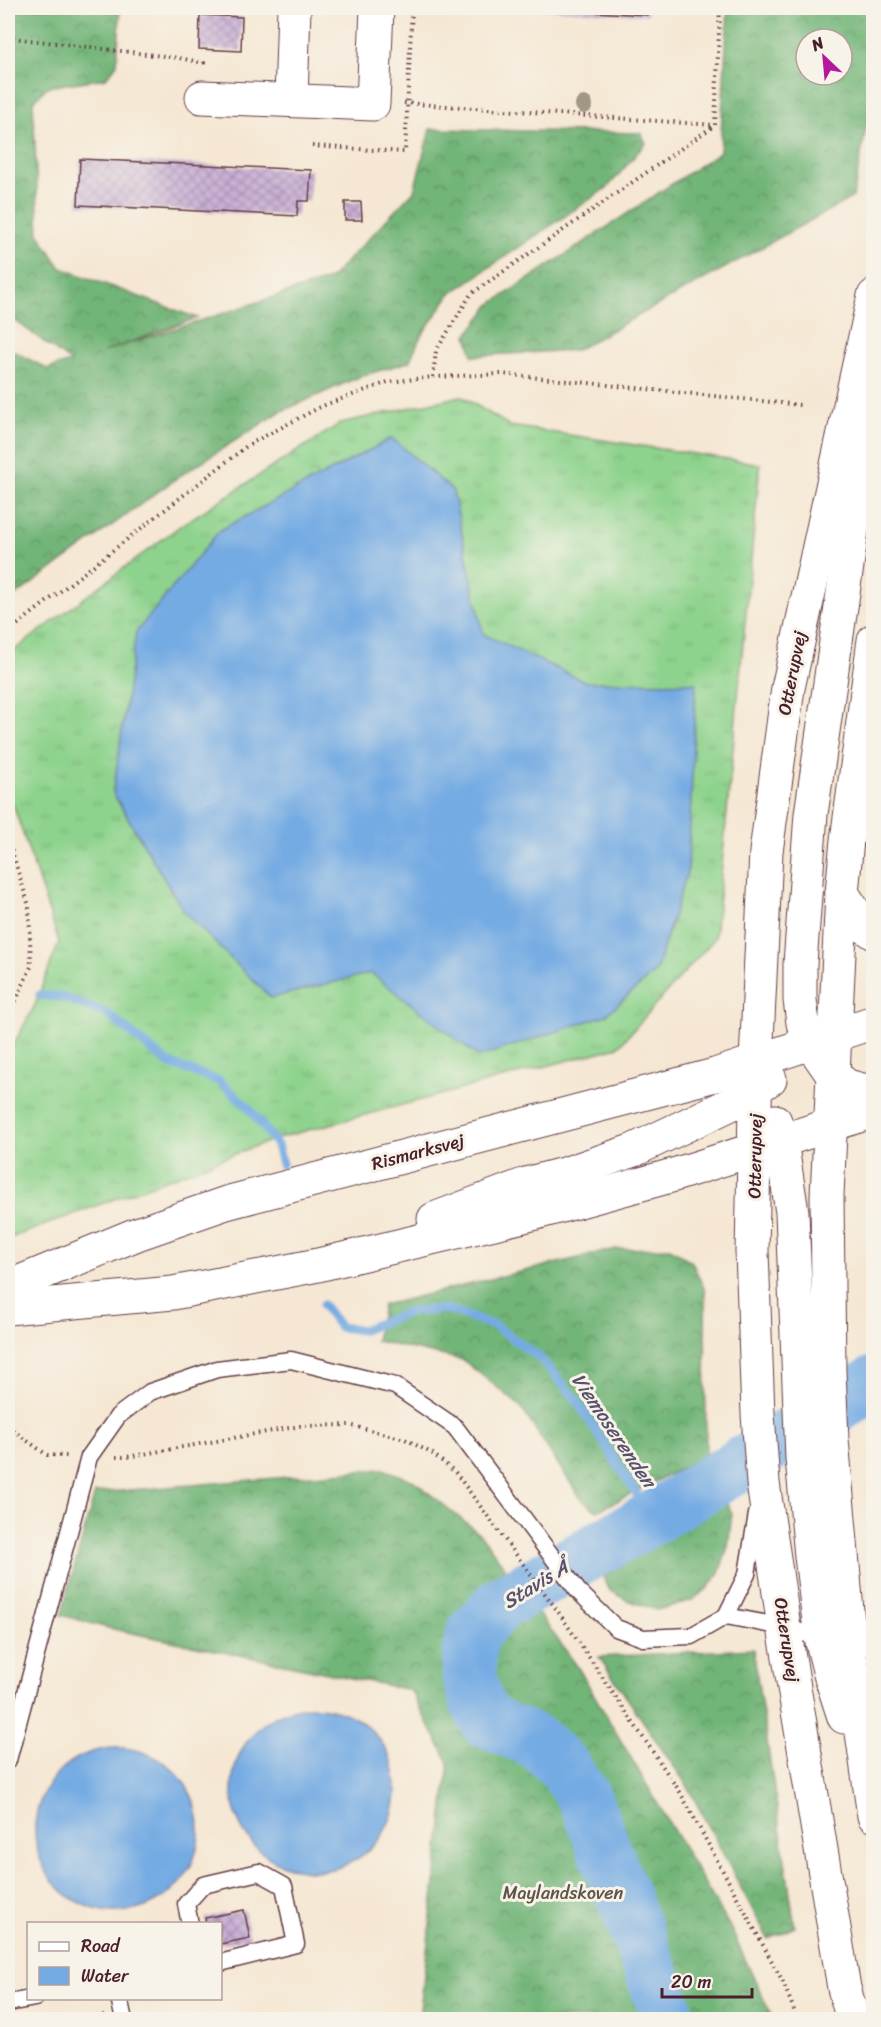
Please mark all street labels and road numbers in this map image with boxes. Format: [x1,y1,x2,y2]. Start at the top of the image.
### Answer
street label: Otterupvej [768,628,816,718]
street label: Otterupvej [738,1113,772,1199]
street label: Rismarksvej [368,1124,468,1180]
street label: Otterupvej [765,1595,809,1685]

